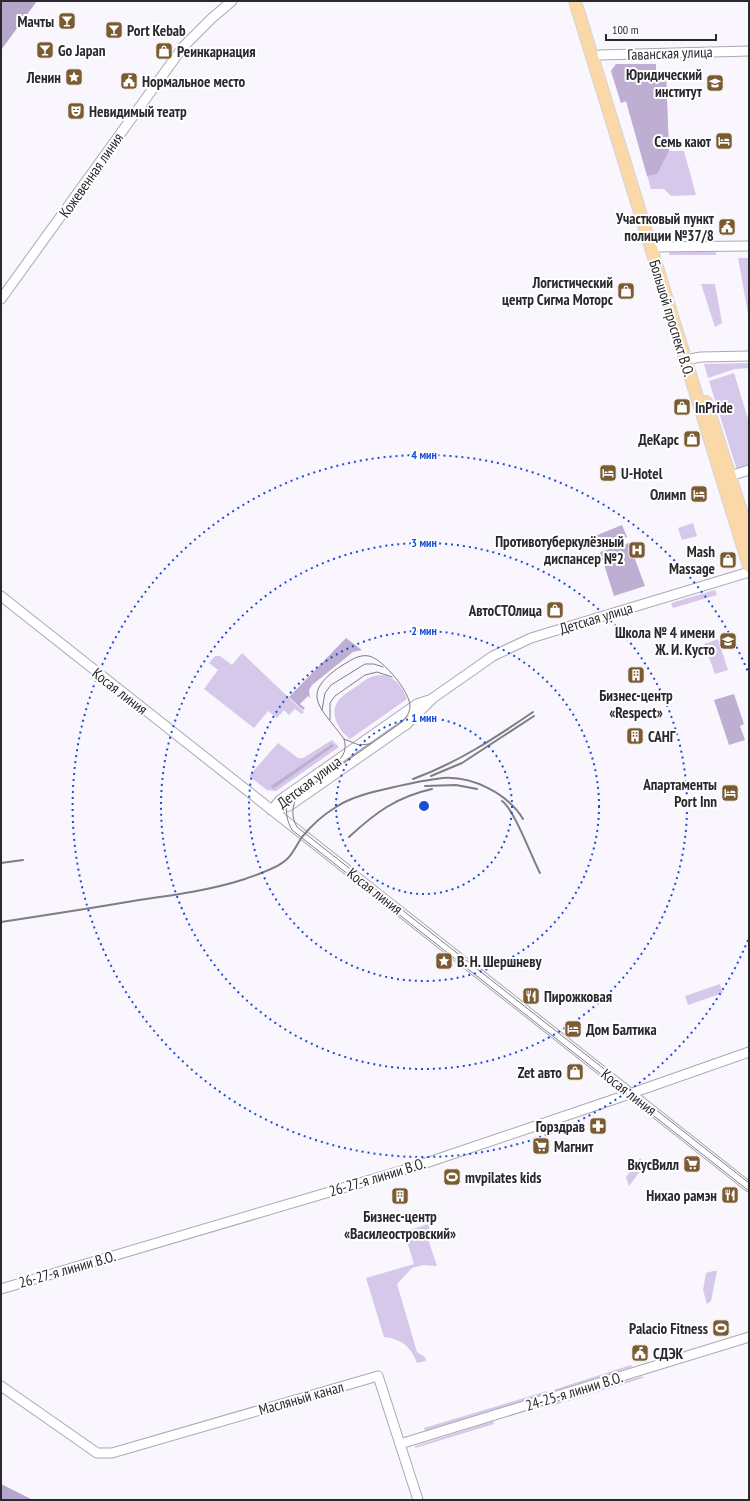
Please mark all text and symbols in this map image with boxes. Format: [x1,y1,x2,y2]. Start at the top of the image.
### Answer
bar icon: Мачты [57,11,77,31]
place label: Мачты [18,12,54,31]
scale bar [606,16,716,42]
bar icon: Port Kebab [104,20,124,40]
place label: Port Kebab [127,21,186,40]
text: 100 m [612,22,639,37]
bar icon: Go Japan [35,40,55,60]
place label: Go Japan [58,41,106,60]
shop icon: Реинкарнация [154,41,174,61]
place label: Реинкарнация [177,42,255,61]
street label: Гаванская улица [627,42,713,64]
place label: Юридический институт [626,65,703,101]
place icon: Ленин [64,67,84,87]
place label: Ленин [26,68,61,87]
public building icon: Нормальное место [119,71,139,91]
place label: Нормальное место [142,72,245,91]
school or university icon: Юридический институт [705,73,725,93]
theatre icon: Невидимый театр [66,101,86,121]
place label: Невидимый театр [89,102,187,121]
street label: Кожевенная линия [55,129,127,221]
hotel icon: Семь кают [714,131,734,151]
place label: Семь кают [654,132,712,151]
place label: Участковый пункт полиции №37/8 [615,209,715,245]
public building icon: Участковый пункт полиции №37/8 [717,217,737,237]
street label: Большой проспект В.О. [645,257,699,379]
place label: Логистический центр Сигма Моторс [502,273,614,309]
shop icon: Логистический центр Сигма Моторс [616,281,636,301]
shop icon: InPride [672,397,692,417]
place label: InPride [695,398,733,417]
shop icon: ДеКарс [682,429,702,449]
place label: ДеКарс [638,430,680,449]
text: 4 мин [411,447,437,462]
hotel icon: U-Hotel [598,463,618,483]
place label: U-Hotel [621,464,663,483]
hotel icon: Олимп [689,484,709,504]
place label: Олимп [650,485,686,504]
place label: Противотуберкулёзный диспансер №2 [495,532,624,568]
text: 3 мин [411,535,437,550]
hospital icon: Противотуберкулёзный диспансер №2 [627,540,647,560]
place label: Mash Massage [669,542,715,578]
shop icon: Mash Massage [718,550,738,570]
street label: Детская улица [557,598,635,638]
shop icon: АвтоСТОлица [545,600,565,620]
place label: АвтоСТОлица [468,601,542,620]
text: 2 мин [411,623,437,638]
place label: Школа № 4 имени Ж. И. Кусто [615,623,715,659]
school or university icon: Школа № 4 имени Ж. И. Кусто [718,631,738,651]
street label: Косая линия [89,663,152,719]
building icon: Бизнес-центр «Respect» [626,665,646,685]
place label: Бизнес-центр «Respect» [599,686,673,722]
text: 1 мин [411,710,437,725]
building icon: САНГ [625,726,645,746]
place label: САНГ [648,727,676,746]
street label: Детская улица [273,752,345,812]
place label: Апартаменты Port Inn [642,775,717,811]
hotel icon: Апартаменты Port Inn [720,783,740,803]
centre of rings [417,799,431,813]
street label: Косая линия [344,863,407,919]
place icon: В. Н. Шершневу [434,951,454,971]
place label: В. Н. Шершневу [457,952,542,971]
restaurant icon: Пирожковая [521,986,541,1006]
place label: Пирожковая [544,987,612,1006]
hotel icon: Дом Балтика [563,1019,583,1039]
place label: Дом Балтика [586,1020,657,1039]
shop icon: Zet авто [565,1062,585,1082]
place label: Zet авто [518,1063,562,1082]
street label: Косая линия [598,1064,661,1120]
pharmacy icon: Горздрав [588,1116,608,1136]
place label: Горздрав [536,1117,585,1136]
supermarket icon: Магнит [531,1136,551,1156]
place label: Магнит [554,1137,594,1156]
street label: 26-27-я линии В.О. [327,1153,428,1201]
supermarket icon: ВкусВилл [682,1154,702,1174]
place label: ВкусВилл [627,1155,679,1174]
sports icon: mvpilates kids [442,1167,462,1187]
place label: mvpilates kids [465,1168,541,1187]
restaurant icon: Нихао рамэн [720,1185,740,1205]
building icon: Бизнес-центр «Василеостровский» [390,1186,410,1206]
place label: Нихао рамэн [646,1186,717,1205]
place label: Бизнес-центр «Василеостровский» [344,1207,456,1243]
street label: 26-27-я линии В.О. [16,1246,118,1292]
sports icon: Palacio Fitness [711,1318,731,1338]
place label: Palacio Fitness [629,1319,708,1338]
public building icon: СДЭК [630,1343,650,1363]
place label: СДЭК [653,1344,684,1363]
street label: 24-25-я линии В.О. [523,1367,625,1415]
street label: Масляный канал [256,1377,346,1419]

